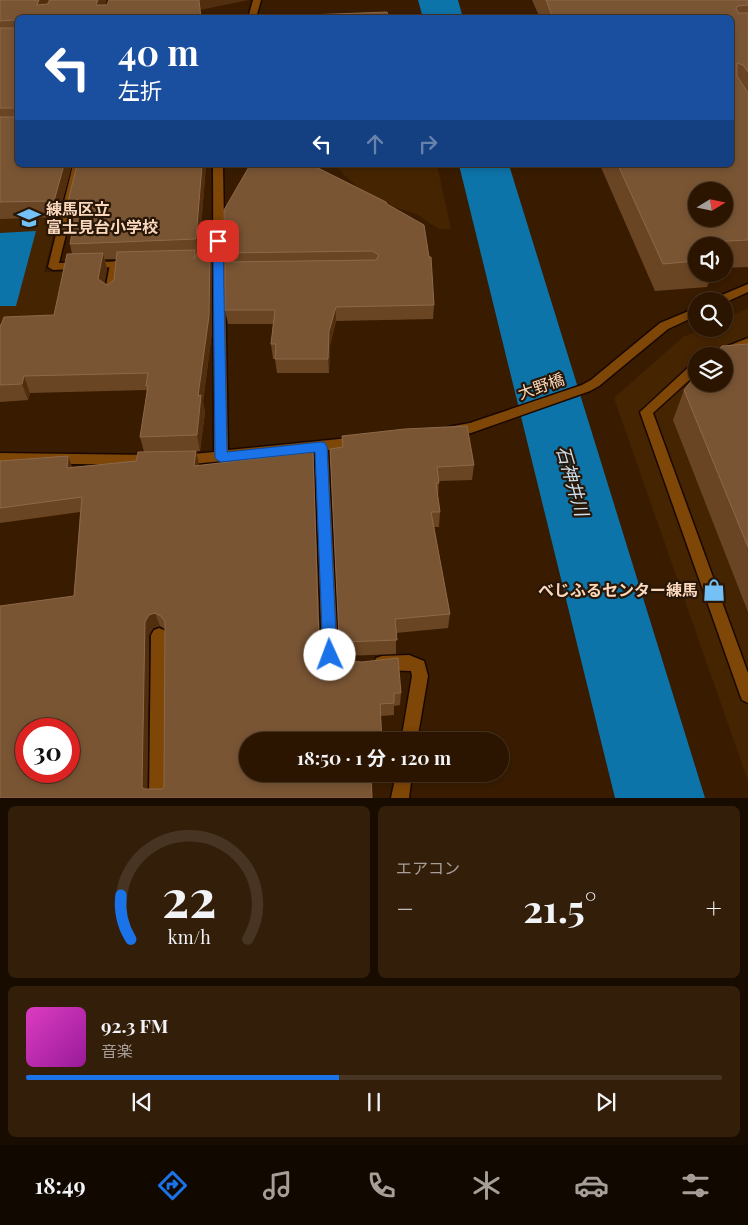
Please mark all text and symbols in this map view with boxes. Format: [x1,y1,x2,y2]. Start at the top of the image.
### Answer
text: 40 m [118,28,199,75]
icon: left [35,35,100,100]
text: 左折 [118,75,162,105]
icon: left [308,130,336,158]
icon: ahead [361,130,389,158]
icon: right [414,130,442,158]
north arrow [688,182,732,228]
map controls [688,182,733,392]
place label: 練馬区立 富士見台小学校 [46,198,158,237]
school or university icon: 練馬区立 富士見台小学校 [16,205,42,231]
pin [197,220,239,262]
icon: arrive [204,227,232,255]
button: sound [688,237,733,282]
button: search [688,292,733,337]
button: layers [688,347,733,392]
street label: 大野橋 [515,368,567,403]
water label: 石神井川 [552,443,595,521]
shop icon: べじふるセンター練馬 [701,577,727,603]
place label: べじふるセンター練馬 [538,579,698,600]
position arrow [303,628,355,680]
speed limit sign: 30 [15,718,80,783]
text: 18:50 · 1 分 · 120 m [297,744,451,770]
text: エアコン [396,857,460,878]
text: 22 [162,862,216,931]
text: 21.5° [523,882,596,933]
text: − [396,889,414,926]
text: + [706,889,722,926]
text: km/h [168,925,211,948]
text: 92.3 FM [101,1012,168,1038]
text: 音楽 [101,1040,133,1061]
icon: previous [128,1088,156,1116]
icon: pause [360,1088,388,1116]
icon: next [592,1088,620,1116]
icon: directions [155,1168,190,1203]
icon: music [260,1168,295,1203]
icon: phone [364,1168,399,1203]
icon: climate [469,1168,504,1203]
icon: car [574,1168,609,1203]
icon: filters [678,1168,713,1203]
text: 18:49 [35,1170,86,1200]

